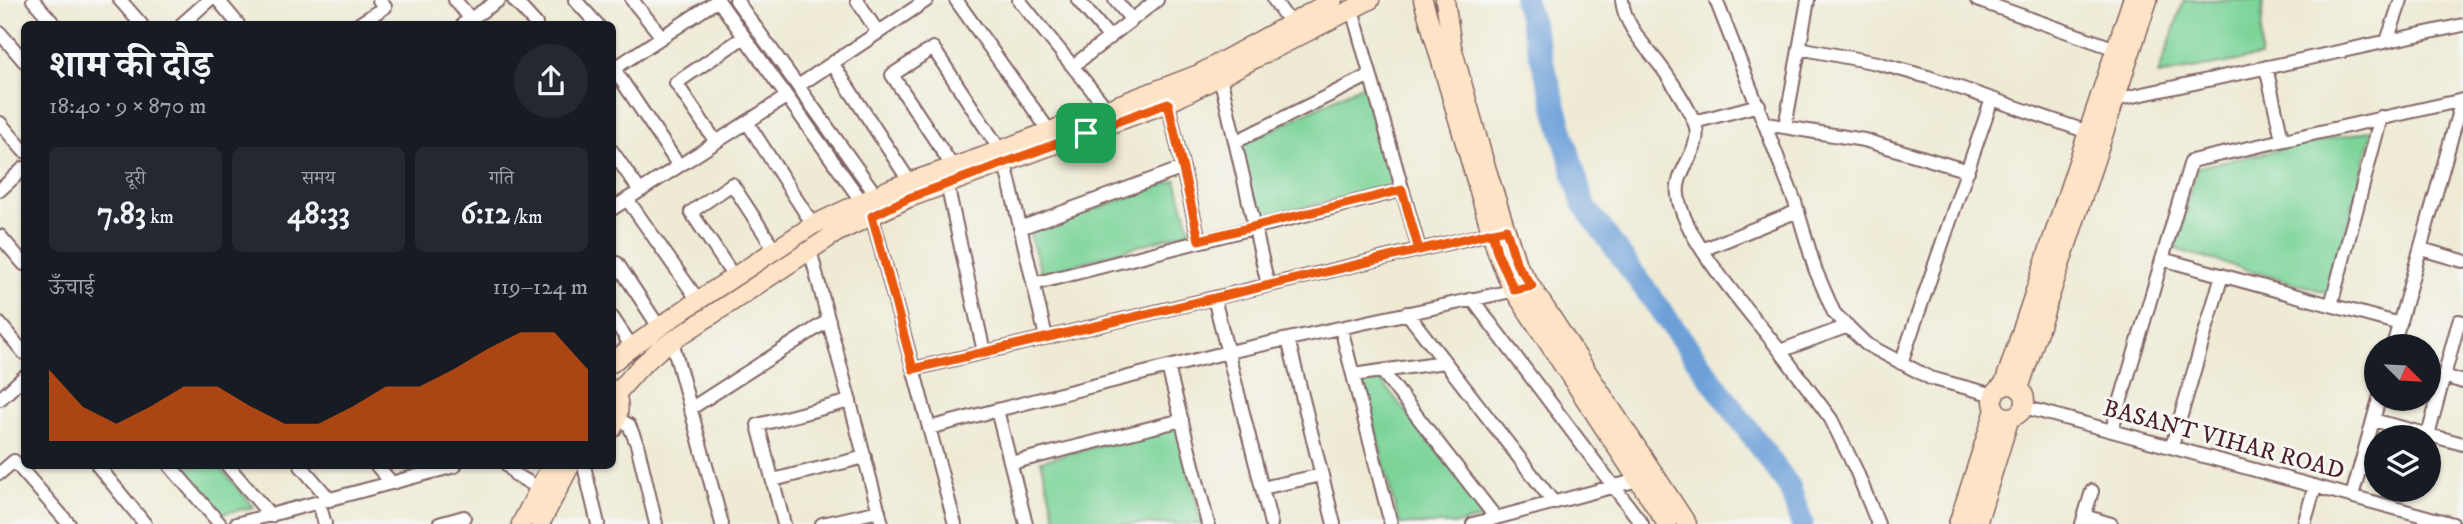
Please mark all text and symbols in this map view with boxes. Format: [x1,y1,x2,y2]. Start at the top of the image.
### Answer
text: शाम की दौड़ [49,42,212,90]
button: share [514,44,588,118]
text: 18:40 · 9 × 870 m [49,92,206,121]
pin [1056,103,1116,163]
icon: arrive [1067,114,1105,152]
text: दूरी [125,167,146,190]
text: समय [302,167,335,190]
text: गति [489,167,514,190]
text: 7.83 [97,196,146,233]
text: 48:33 [287,196,350,233]
text: 6:12 [460,196,510,233]
text: km [146,206,174,229]
text: /km [510,206,543,229]
text: ऊँचाई [49,273,94,302]
text: 119–124 m [492,273,588,302]
north arrow [2364,334,2441,411]
map controls [2364,334,2441,502]
street label: BASANT VIHAR ROAD [2100,393,2348,487]
button: layers [2364,425,2441,502]

